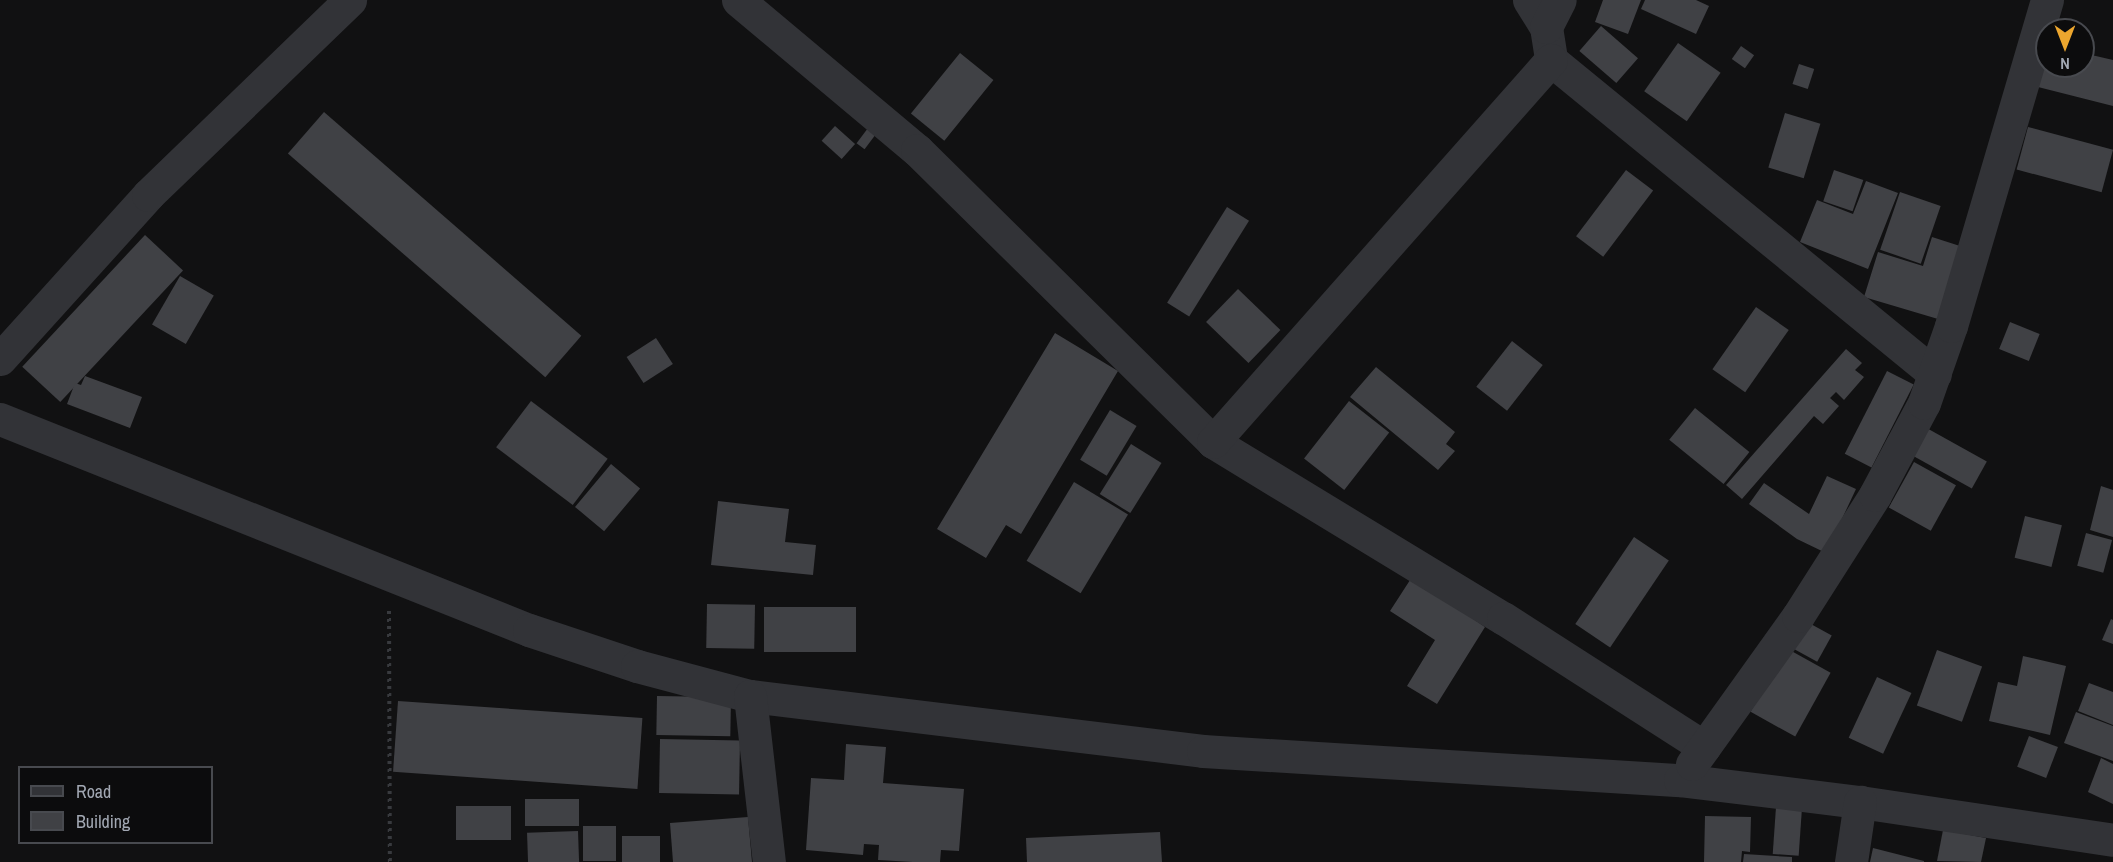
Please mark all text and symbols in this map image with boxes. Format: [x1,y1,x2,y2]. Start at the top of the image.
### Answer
north arrow [2035,18,2095,78]
text: N [2060,53,2070,75]
legend [18,766,213,844]
text: Road [76,779,111,804]
text: Building [76,809,130,834]

